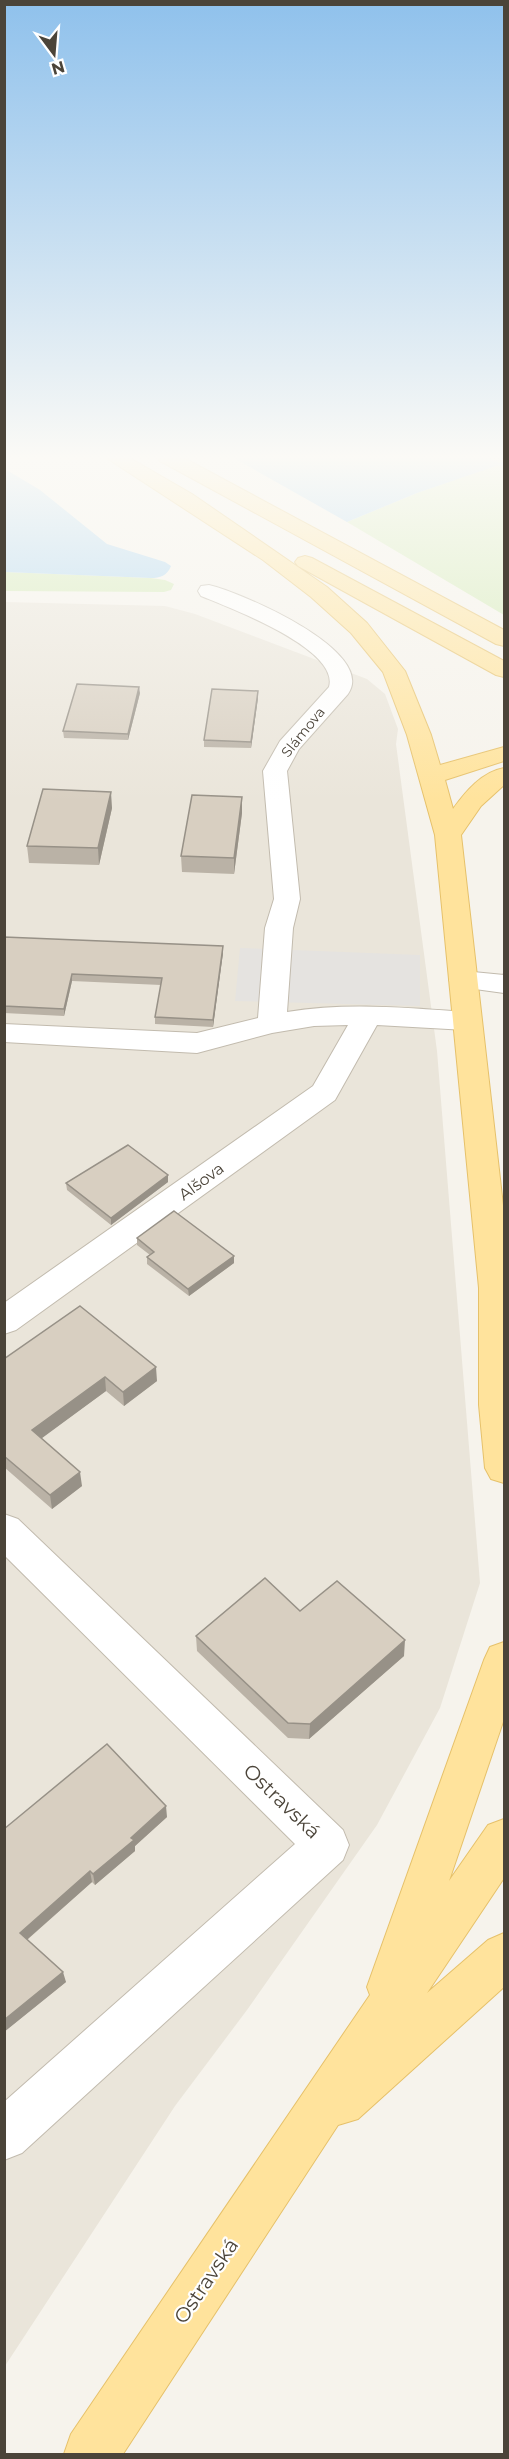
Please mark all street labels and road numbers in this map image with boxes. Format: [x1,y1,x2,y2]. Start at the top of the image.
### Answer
street label: Slámova [277,703,329,761]
street label: Alšova [175,1159,228,1204]
street label: Ostravská [239,1758,325,1844]
street label: Ostravská [169,2234,243,2328]

